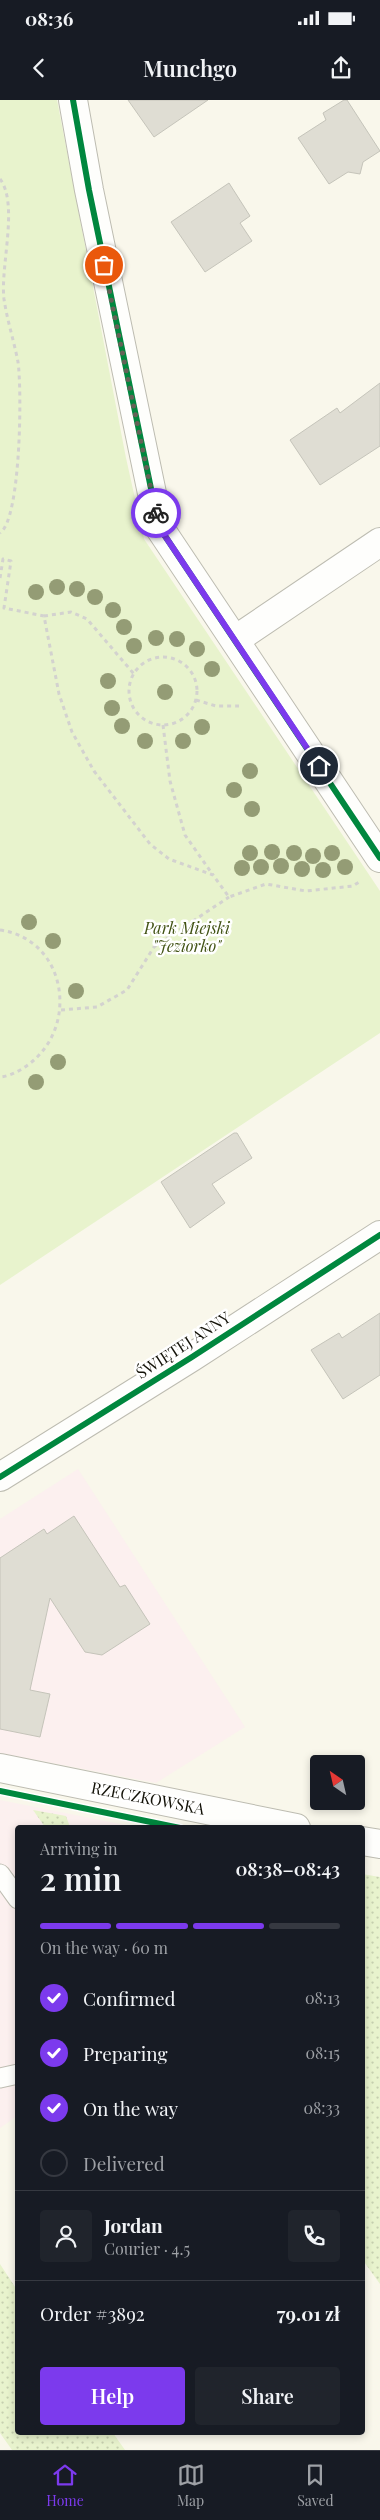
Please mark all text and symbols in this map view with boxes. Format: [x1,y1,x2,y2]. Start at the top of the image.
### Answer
text: 08:36 [25,5,73,31]
text: Munchgo [143,53,237,83]
icon: back [25,54,53,82]
icon: share [327,54,355,82]
pin [83,244,125,286]
icon: bag [90,251,118,279]
courier [131,488,181,538]
icon: bike [142,499,170,527]
pin [298,745,340,787]
icon: home [305,752,333,780]
park label: Park Miejski "Jeziorko" [143,917,231,956]
street label: ŚWIĘTEJ ANNY [132,1306,234,1383]
north arrow [310,1755,365,1810]
map controls [310,1755,365,1810]
street label: RZECZKOWSKA [90,1776,208,1819]
text: Arriving in [40,1838,118,1859]
text: 08:38–08:43 [235,1855,340,1881]
text: 2 min [40,1856,122,1899]
text: On the way · 60 m [40,1937,168,1958]
icon: check [40,1984,68,2012]
text: Confirmed [83,1985,176,2011]
text: 08:13 [305,1987,340,2008]
icon: check [40,2039,68,2067]
text: Preparing [83,2040,168,2066]
text: 08:15 [305,2042,340,2063]
icon: check [40,2094,68,2122]
text: On the way [83,2095,178,2121]
text: 08:33 [303,2097,340,2118]
text: Delivered [83,2150,165,2176]
button: person [40,2210,92,2262]
button: phone [288,2210,340,2262]
text: Jordan [104,2212,163,2238]
text: Courier · 4.5 [104,2238,190,2259]
text: Order #3892 [40,2300,145,2326]
text: 79.01 zł [277,2300,340,2326]
button: Help [40,2367,185,2425]
button: Share [195,2367,340,2425]
tab: Home [46,2461,84,2510]
tab: Map [177,2461,205,2510]
tab: Saved [297,2461,334,2510]

